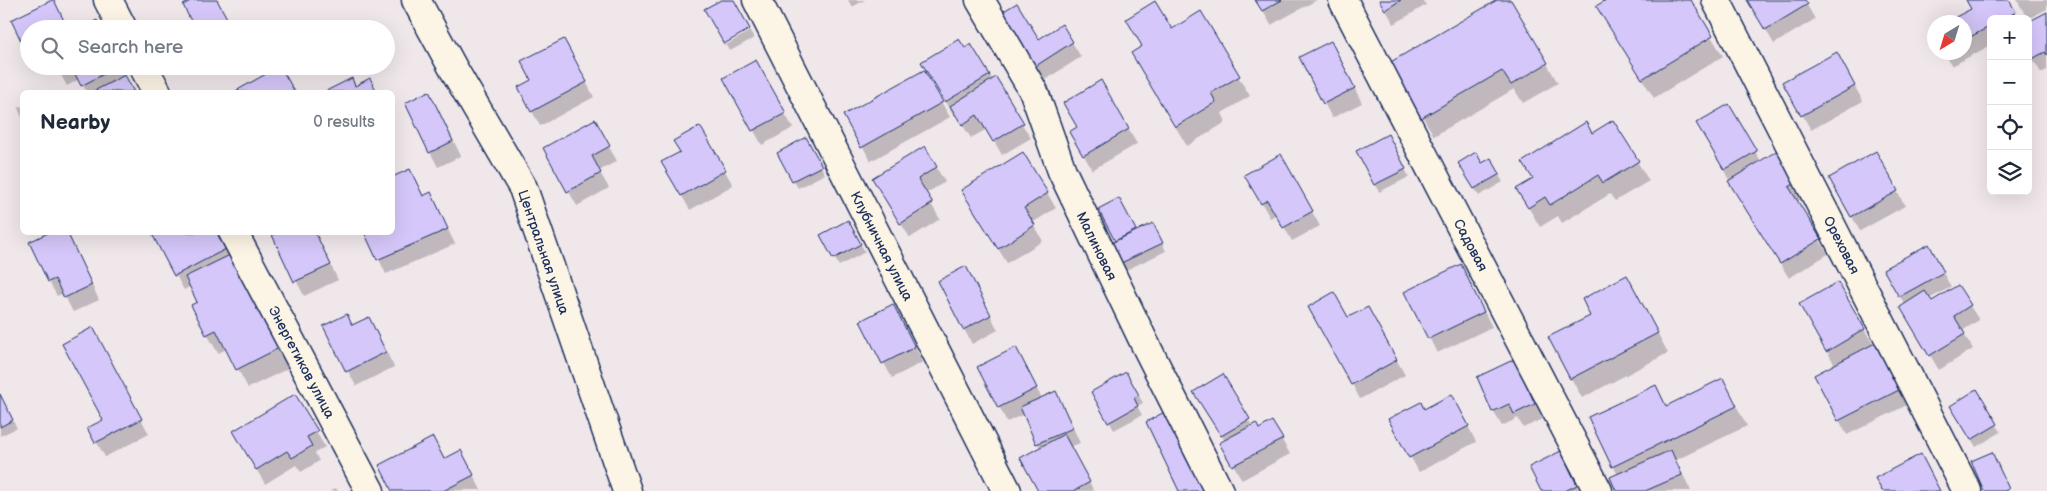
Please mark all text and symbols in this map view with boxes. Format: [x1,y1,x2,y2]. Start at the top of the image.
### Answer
north arrow [1927,15,1972,60]
map controls [1987,15,2032,195]
button: + [1987,15,2032,60]
search box [20,20,395,75]
icon: search [38,34,66,62]
text: Search here [78,36,183,59]
button: − [1987,60,2032,105]
button: locate [1987,105,2032,150]
text: Nearby [40,110,110,135]
text: 0 results [313,113,375,132]
button: layers [1987,150,2032,195]
street label: Центральная улица [514,188,573,317]
street label: Клубничная улица [847,189,917,304]
street label: Малиновая [1073,209,1121,284]
street label: Ореховая [1820,213,1863,277]
street label: Садовая [1450,216,1492,275]
street label: Энергетиков улица [265,303,339,422]

